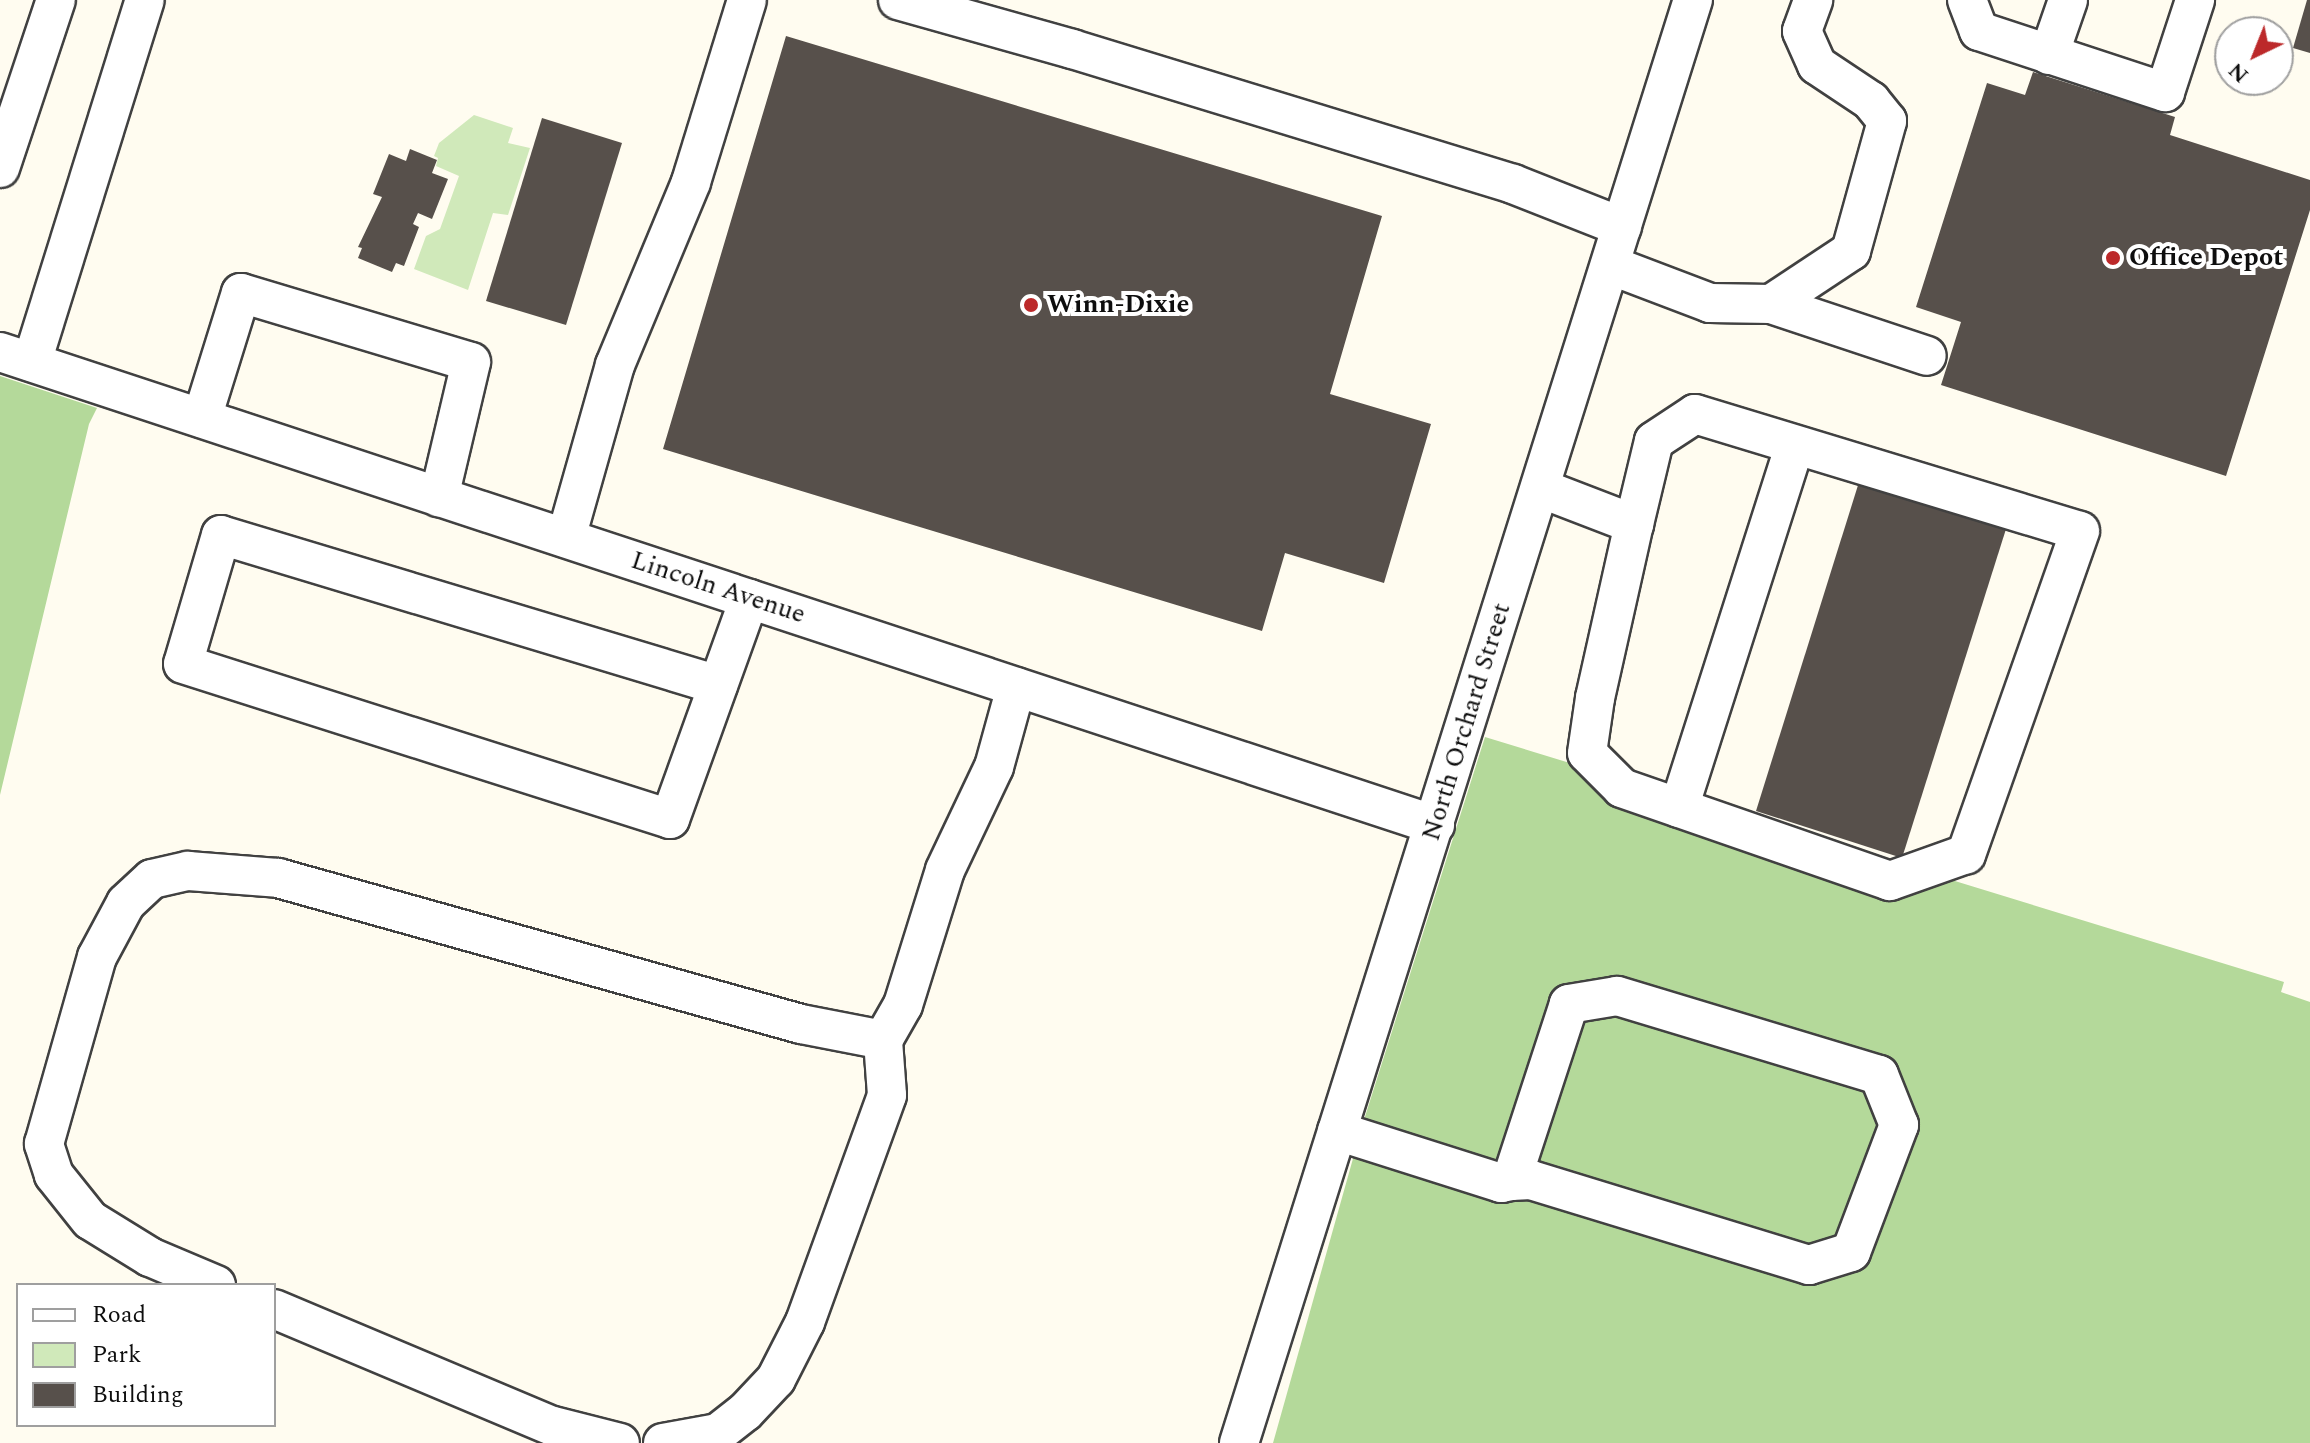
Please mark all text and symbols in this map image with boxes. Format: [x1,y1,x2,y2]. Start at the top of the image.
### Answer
north arrow [2214,16,2294,96]
text: N [2221,54,2256,91]
place label: Office Depot [2129,242,2283,274]
marker: Office Depot [2104,249,2122,267]
place label: Winn-Dixie [1047,289,1189,321]
marker: Winn-Dixie [1022,296,1040,314]
street label: Lincoln Avenue [627,545,809,631]
street label: North Orchard Street [1416,599,1518,845]
legend [16,1283,276,1427]
text: Road [92,1297,146,1333]
text: Park [92,1337,142,1373]
text: Building [92,1377,184,1413]

